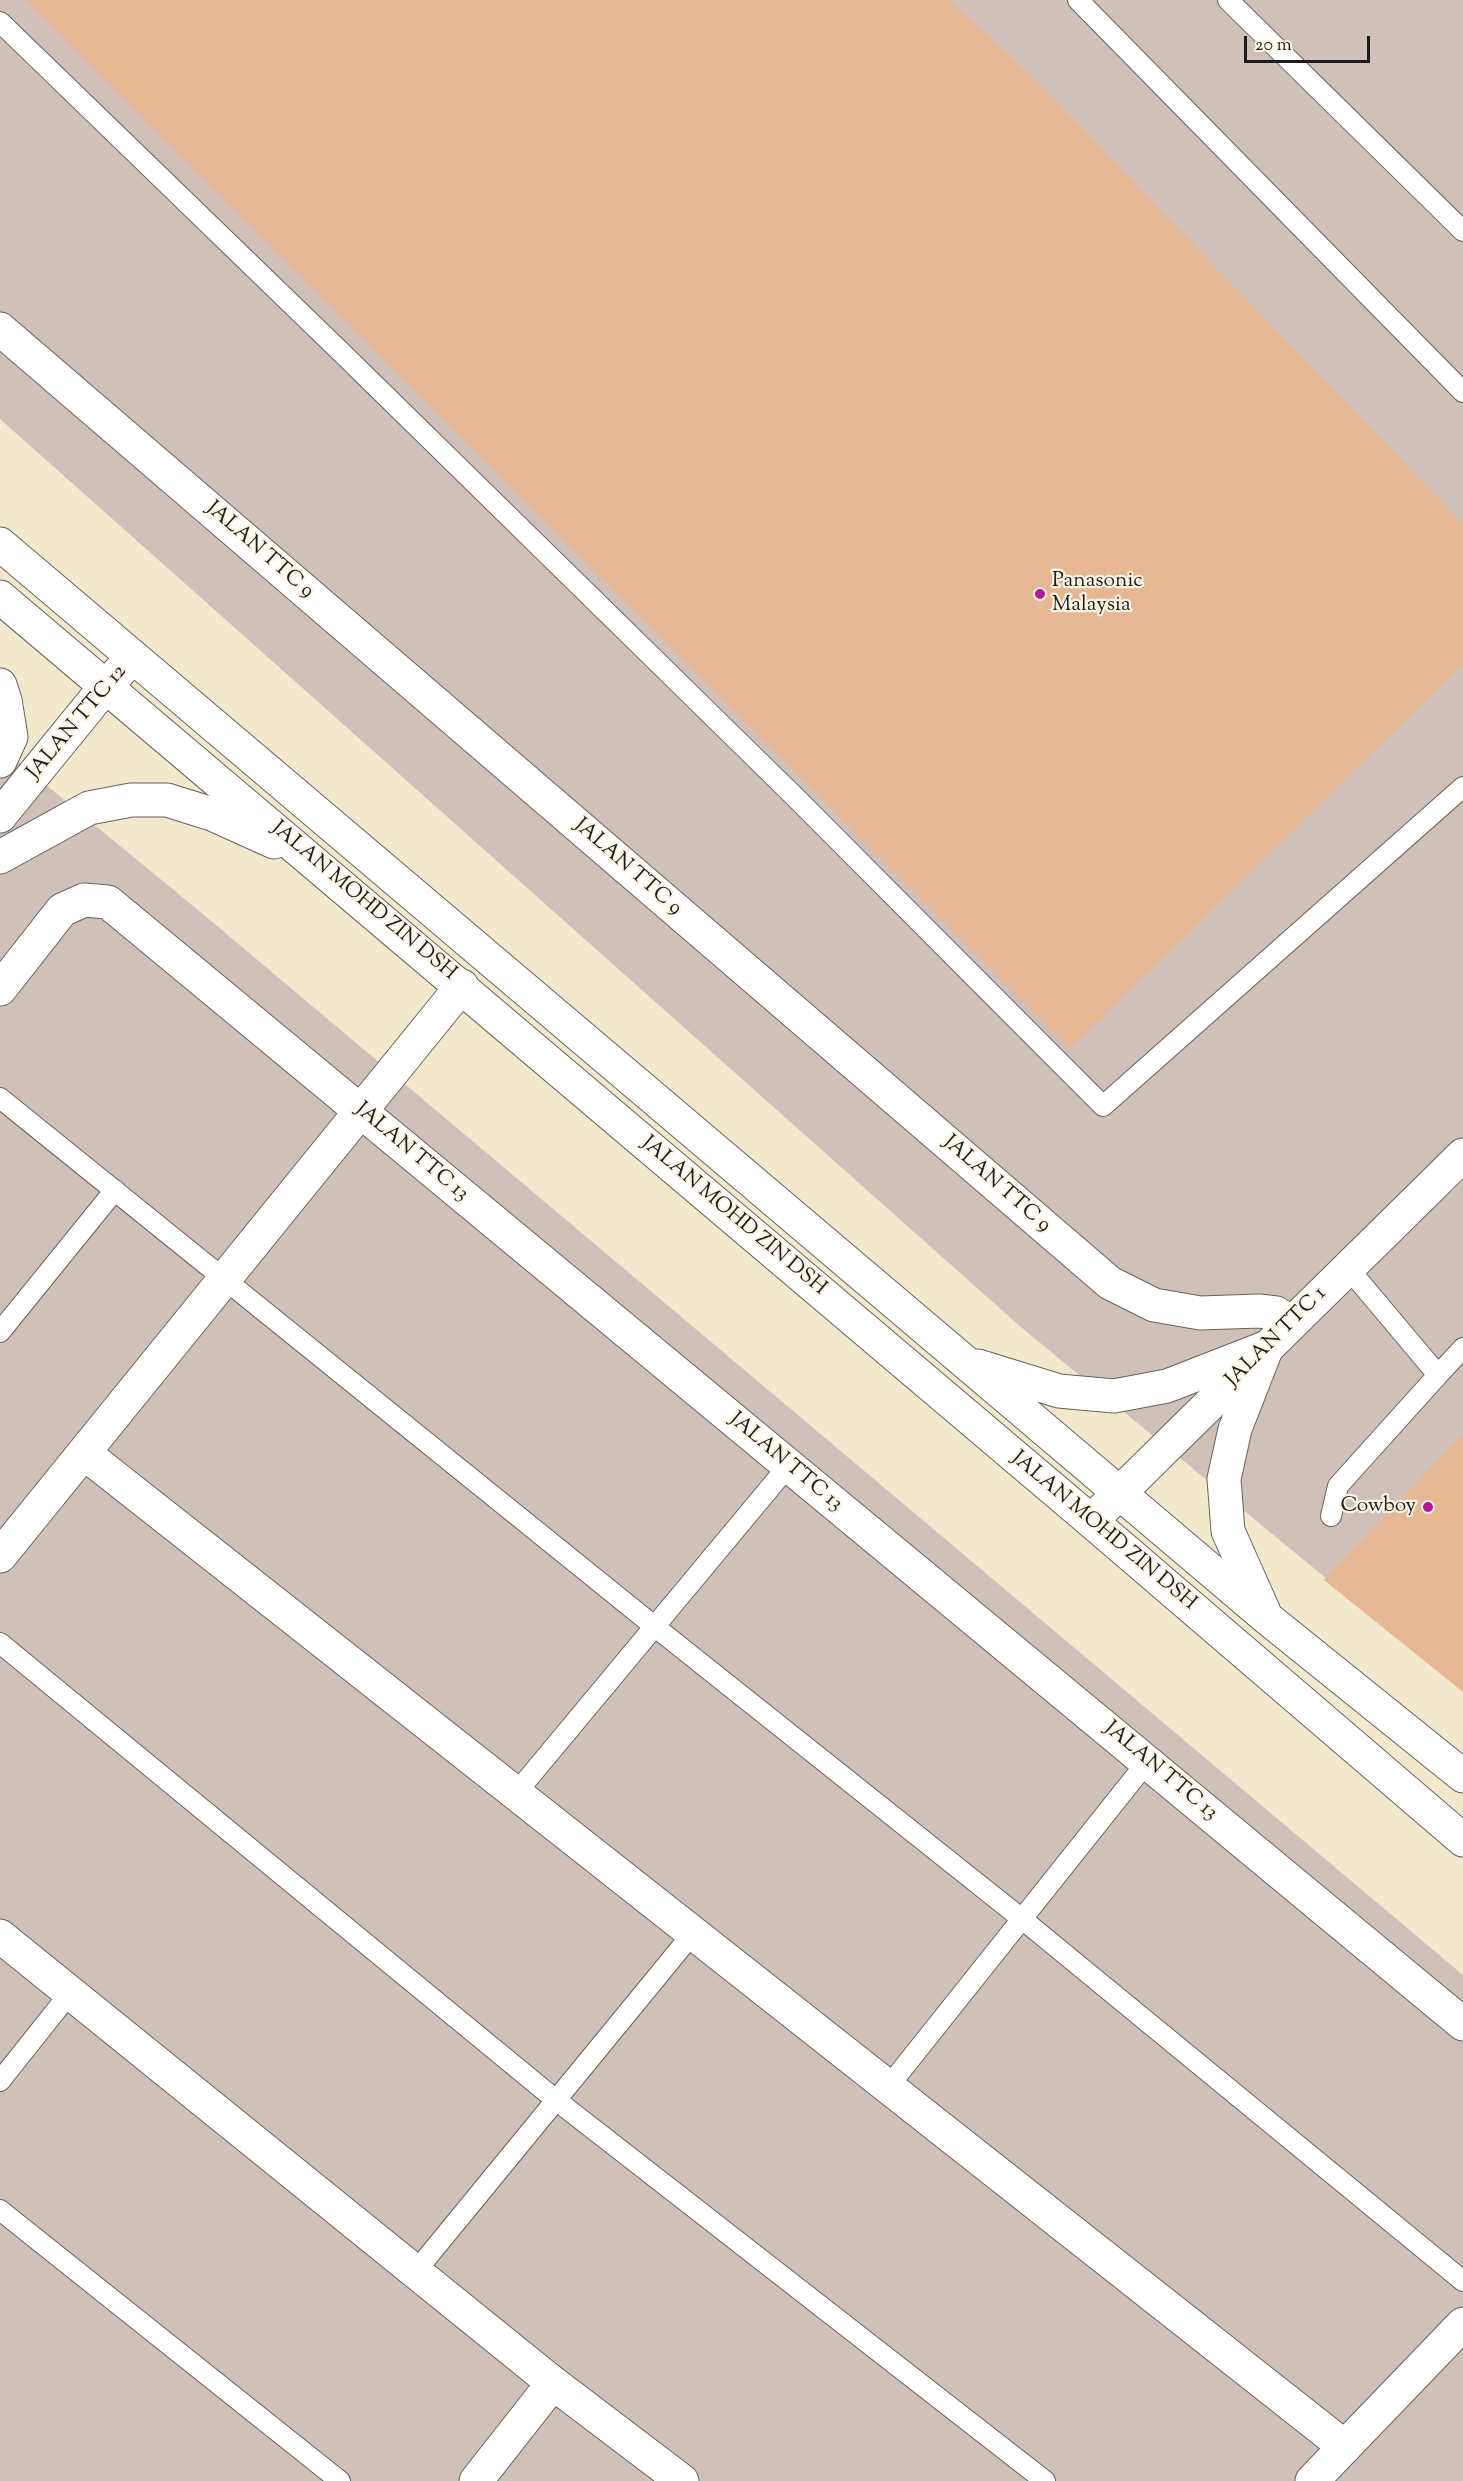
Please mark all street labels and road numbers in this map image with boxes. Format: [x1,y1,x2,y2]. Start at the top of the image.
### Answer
street label: JALAN TTC 9 [200,497,318,605]
street label: JALAN TTC 12 [23,661,133,785]
street label: JALAN TTC 9 [568,814,686,922]
street label: JALAN MOHD ZIN DSH [265,817,461,987]
street label: JALAN TTC 13 [349,1098,473,1208]
street label: JALAN TTC 9 [937,1131,1055,1239]
street label: JALAN MOHD ZIN DSH [635,1132,831,1302]
street label: JALAN TTC 1 [1221,1282,1333,1394]
street label: JALAN TTC 13 [723,1408,847,1518]
street label: JALAN MOHD ZIN DSH [1005,1447,1201,1617]
street label: JALAN TTC 13 [1098,1717,1222,1827]

